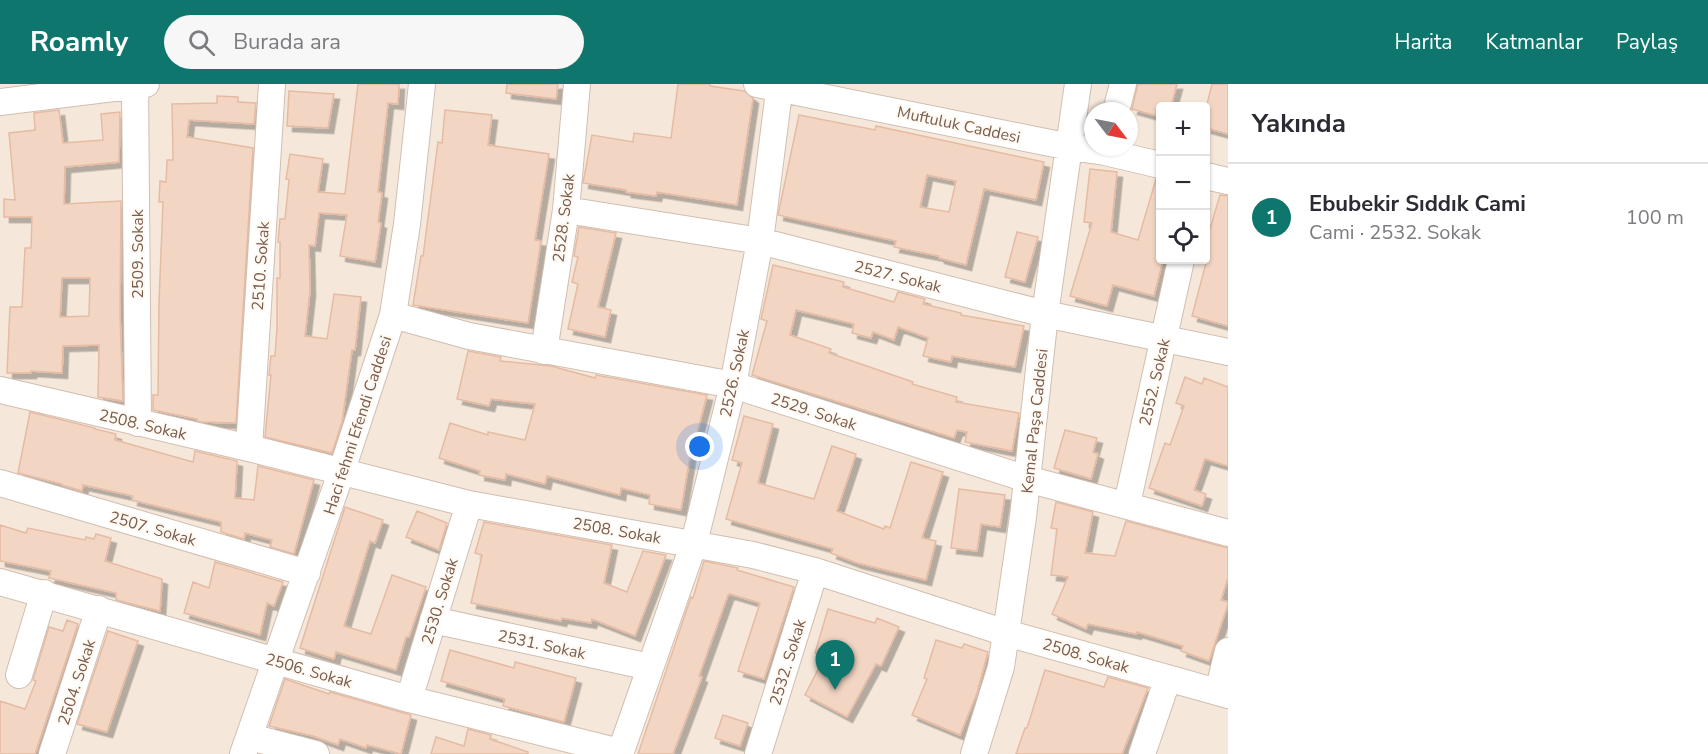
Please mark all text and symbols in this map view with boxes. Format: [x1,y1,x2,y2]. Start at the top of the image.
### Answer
search box [164,15,584,69]
text: Roamly [30,23,128,61]
icon: search [185,26,218,59]
text: Burada ara [233,27,341,57]
text: Harita [1394,28,1452,56]
text: Katmanlar [1485,28,1583,56]
text: Paylaş [1616,28,1678,56]
street label: Muftuluk Caddesi [895,101,1022,149]
north arrow [1084,102,1138,156]
map controls [1156,102,1210,264]
button: + [1156,102,1210,156]
text: Yakında [1252,106,1346,141]
button: − [1156,156,1210,210]
street label: 2528. Sokak [548,171,580,264]
text: Ebubekir Sıddık Cami [1309,189,1526,219]
text: 1 [1266,204,1278,231]
text: 100 m [1626,204,1684,231]
street label: 2509. Sokak [127,208,149,299]
button: locate [1156,210,1210,264]
text: Cami · 2532. Sokak [1309,219,1481,246]
street label: 2510. Sokak [247,220,275,311]
street label: 2527. Sokak [852,255,945,299]
street label: 2526. Sokak [715,326,755,419]
street label: Haci fehmi Efendi Caddesi [319,333,397,518]
street label: 2552. Sokak [1134,335,1176,428]
street label: Kemal Paşa Caddesi [1016,348,1054,495]
street label: 2529. Sokak [768,388,861,437]
street label: 2508. Sokak [97,404,190,446]
your location [685,432,714,461]
street label: 2507. Sokak [107,506,200,552]
street label: 2508. Sokak [571,512,664,550]
street label: 2530. Sokak [416,554,464,647]
street label: 2532. Sokak [764,615,812,708]
street label: 2531. Sokak [496,625,589,665]
street label: 2508. Sokak [1040,633,1133,679]
street label: 2504. Sokak [53,635,102,728]
pin: 1 [816,640,854,690]
street label: 2506. Sokak [263,648,356,694]

